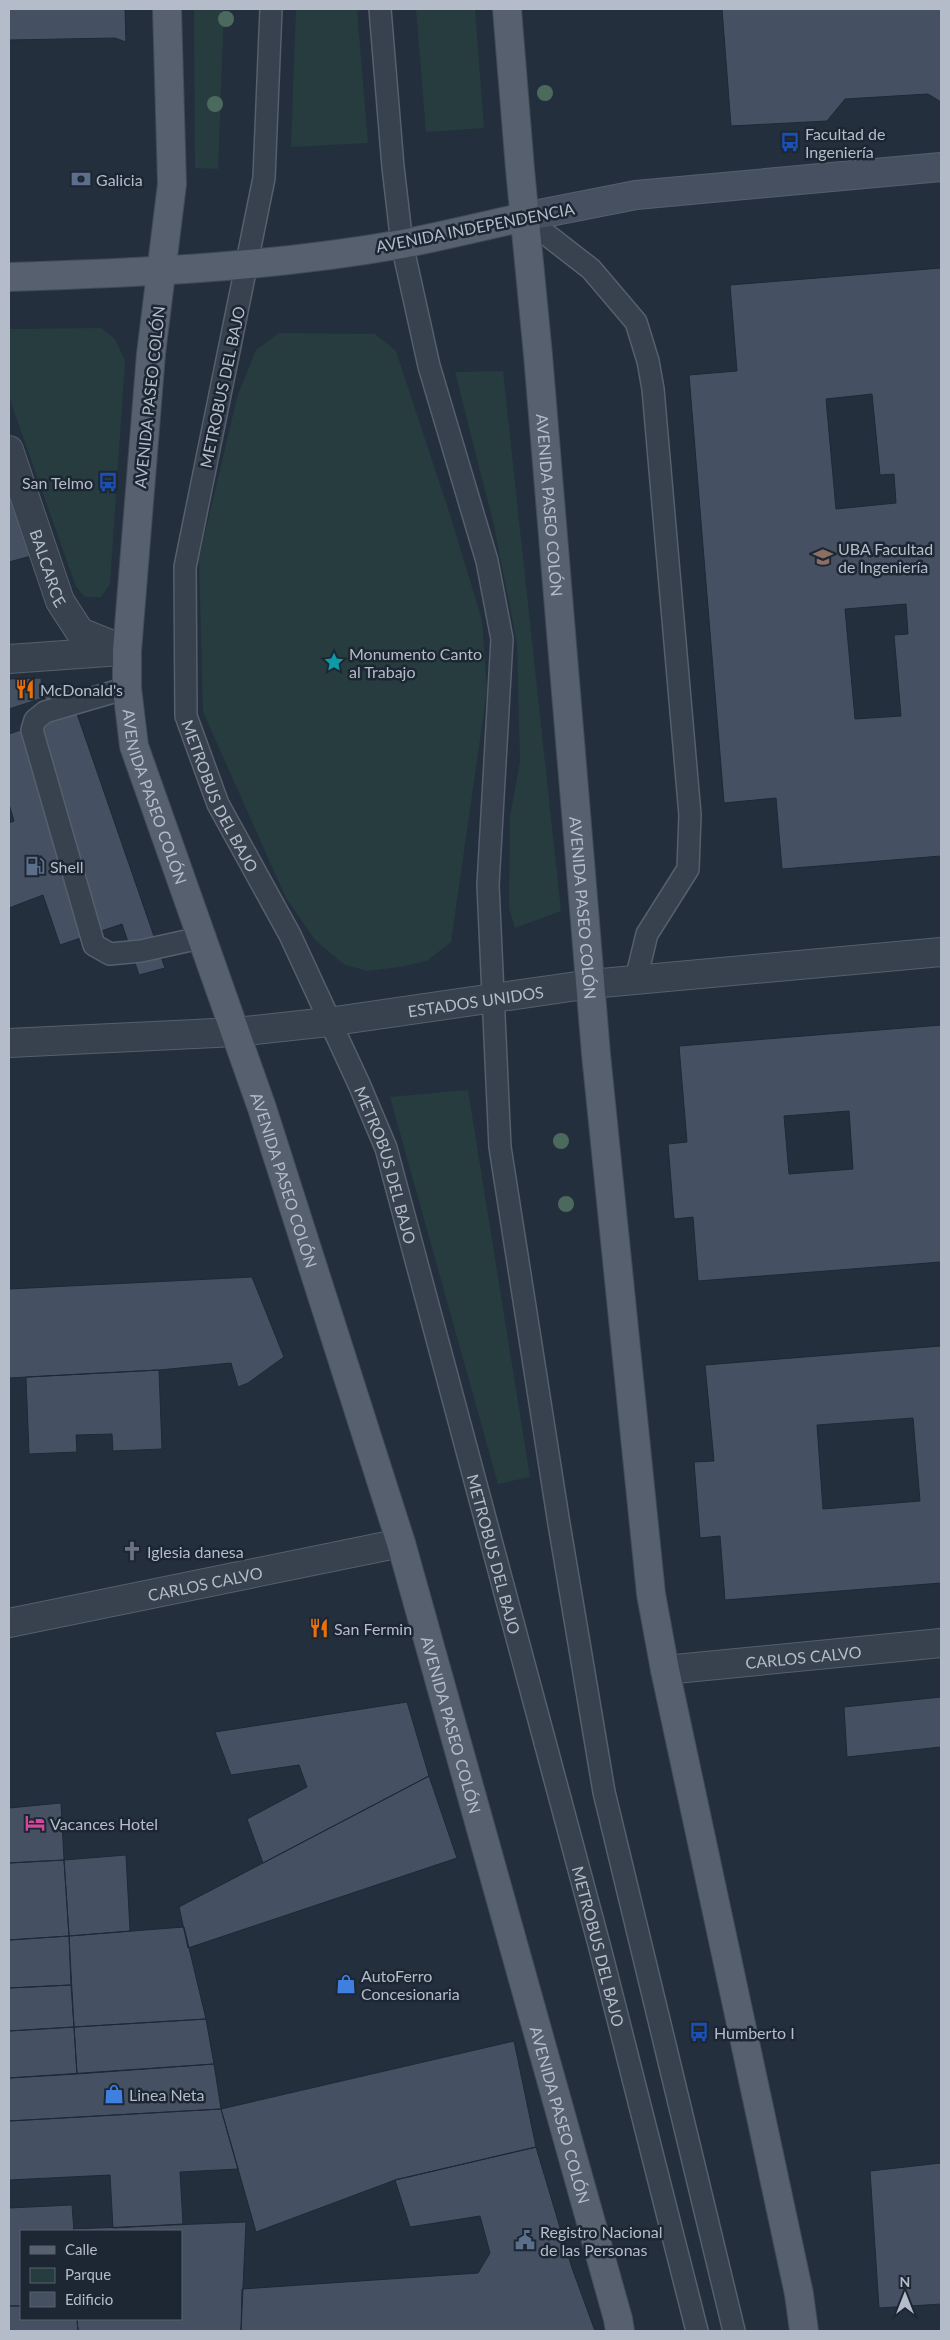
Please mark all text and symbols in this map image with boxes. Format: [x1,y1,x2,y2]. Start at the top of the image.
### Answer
place label: Facultad de Ingeniería [805,124,885,161]
bus stop icon: Facultad de Ingeniería [779,131,801,153]
bank icon: Galicia [70,168,92,190]
place label: Galicia [96,170,143,189]
street label: AVENIDA INDEPENDENCIA [374,198,576,256]
street label: METROBUS DEL BAJO [196,304,248,470]
street label: AVENIDA PASEO COLÓN [130,305,168,489]
street label: AVENIDA PASEO COLÓN [533,413,567,597]
bus stop icon: San Telmo [97,471,119,493]
place label: San Telmo [22,473,93,492]
street label: BALCARCE [27,526,71,610]
place label: UBA Facultad de Ingeniería [838,539,933,576]
school or university icon: UBA Facultad de Ingeniería [812,546,834,568]
place label: Monumento Canto al Trabajo [349,644,482,681]
place icon: Monumento Canto al Trabajo [323,651,345,673]
restaurant icon: McDonald's [14,678,36,700]
place label: McDonald's [40,680,123,699]
street label: AVENIDA PASEO COLÓN [120,708,192,887]
street label: METROBUS DEL BAJO [179,717,263,875]
street label: AVENIDA PASEO COLÓN [567,816,601,1000]
fuel station icon: Shell [24,855,46,877]
place label: Shell [50,857,83,876]
street label: ESTADOS UNIDOS [406,981,545,1020]
street label: METROBUS DEL BAJO [351,1083,421,1246]
street label: AVENIDA PASEO COLÓN [248,1089,322,1270]
street label: METROBUS DEL BAJO [464,1472,525,1636]
church icon: Iglesia danesa [121,1540,143,1562]
place label: Iglesia danesa [147,1542,244,1561]
street label: CARLOS CALVO [146,1562,264,1604]
restaurant icon: San Fermin [308,1617,330,1639]
place label: San Fermin [334,1619,412,1638]
street label: AVENIDA PASEO COLÓN [418,1634,486,1815]
street label: CARLOS CALVO [744,1641,862,1672]
hotel icon: Vacances Hotel [24,1812,46,1834]
place label: Vacances Hotel [50,1814,158,1833]
street label: METROBUS DEL BAJO [569,1864,629,2029]
place label: AutoFerro Concesionaria [361,1966,460,2003]
shop icon: AutoFerro Concesionaria [335,1973,357,1995]
bus stop icon: Humberto I [688,2021,710,2043]
place label: Humberto I [714,2023,795,2042]
street label: AVENIDA PASEO COLÓN [527,2024,595,2206]
shop icon: Linea Neta [103,2083,125,2105]
place label: Linea Neta [129,2085,205,2104]
place label: Registro Nacional de las Personas [540,2222,663,2259]
public building icon: Registro Nacional de las Personas [514,2229,536,2251]
legend [20,2230,182,2320]
text: Calle [65,2240,98,2258]
text: Parque [65,2265,111,2283]
north arrow [880,2270,930,2320]
text: N [900,2273,910,2290]
text: Edificio [65,2290,113,2308]

